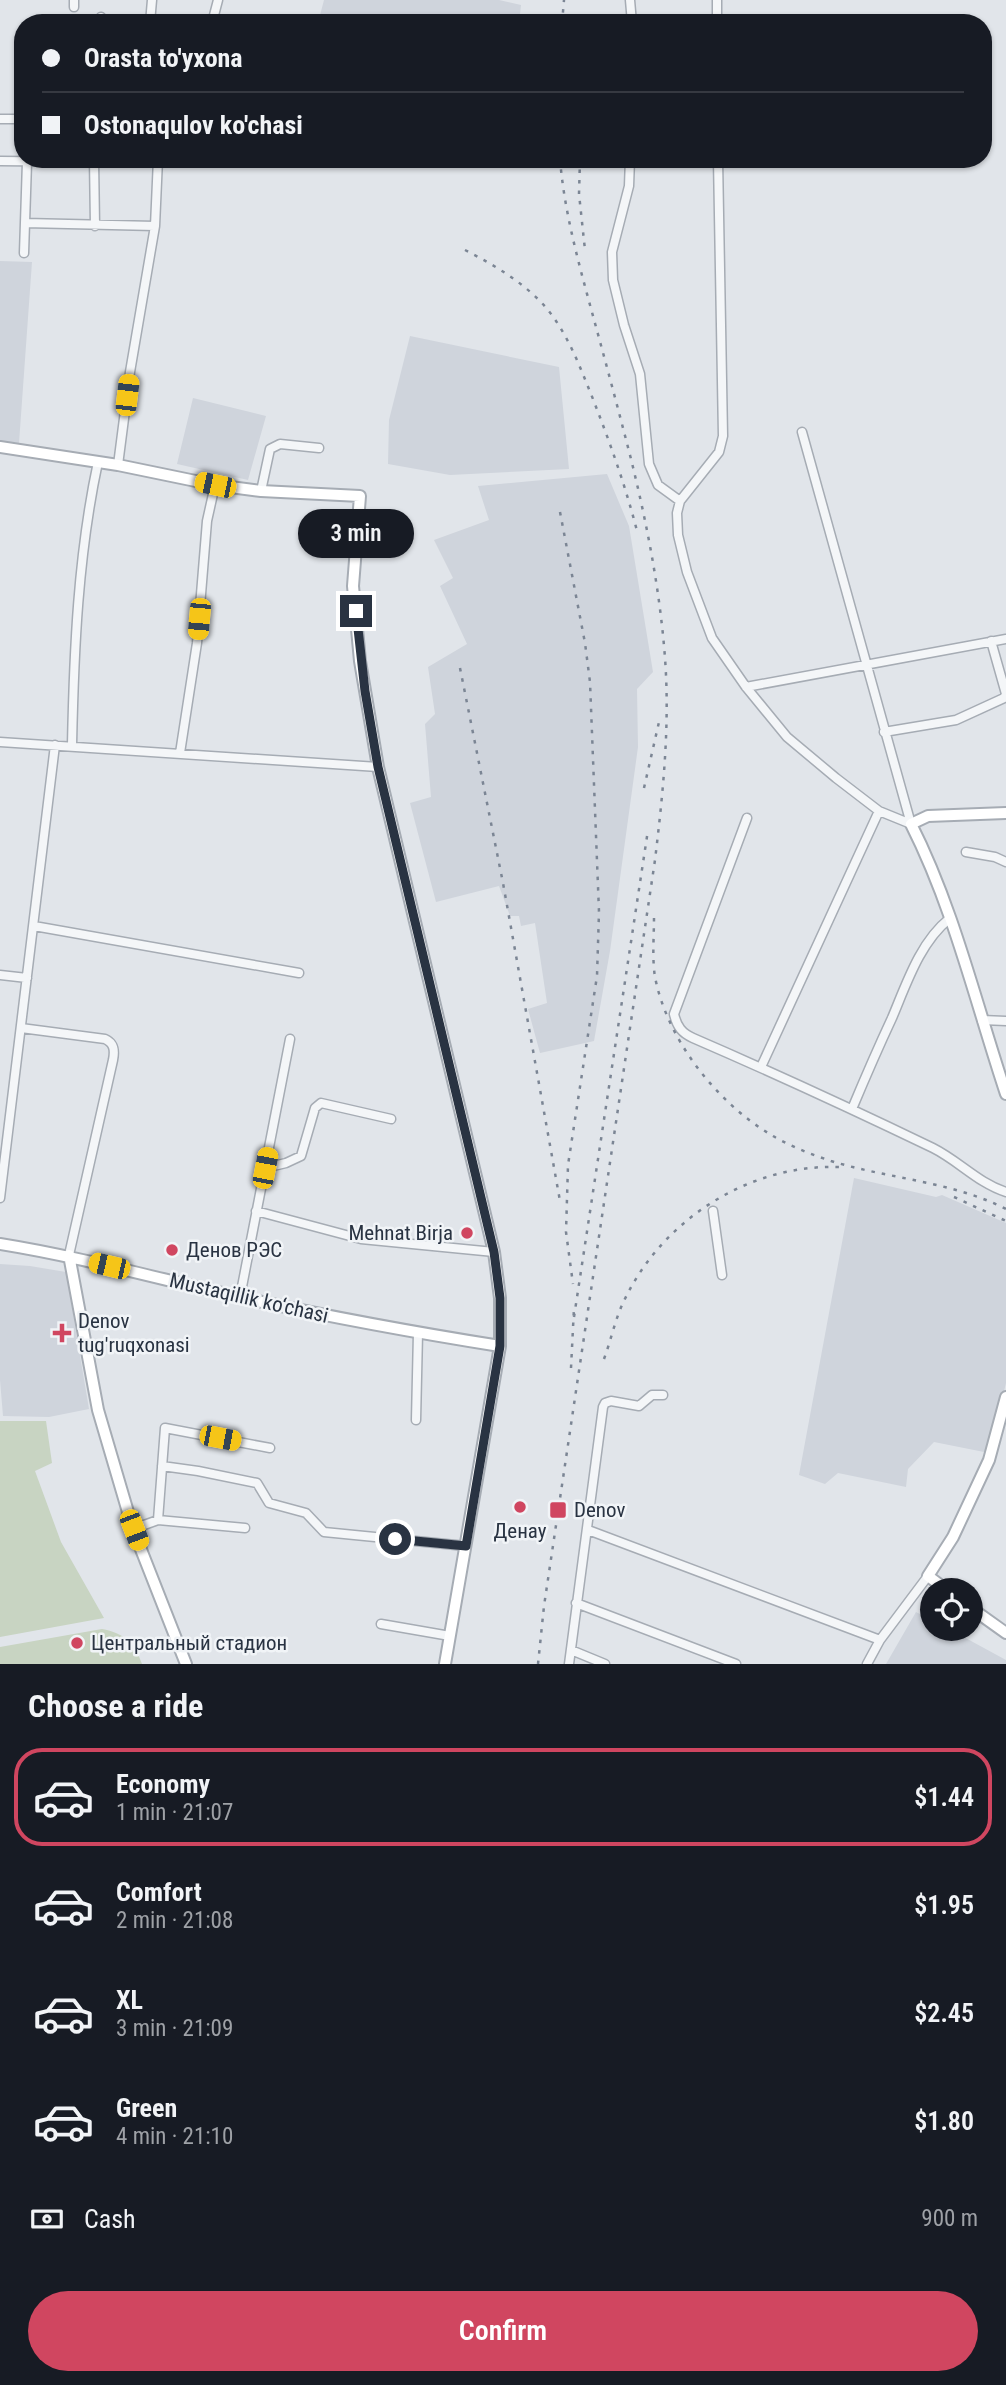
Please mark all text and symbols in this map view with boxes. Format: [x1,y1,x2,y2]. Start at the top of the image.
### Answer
text: Orasta to'yxona [84,43,243,73]
text: Ostonaqulov ko'chasi [84,110,303,140]
car [115,373,140,417]
car [193,470,238,500]
callout: 3 min [298,510,414,558]
text: 3 min [331,520,381,547]
route end [340,595,372,627]
car [187,597,212,641]
car [251,1145,280,1191]
place label: Mehnat Birja [348,1221,453,1245]
marker: Mehnat Birja [459,1225,475,1241]
place label: Денов РЭС [186,1238,282,1262]
marker: Денов РЭС [164,1242,180,1258]
car [87,1251,132,1281]
street label: Mustaqillik ko‘chasi [167,1268,331,1328]
place label: Denov tug'ruqxonasi [78,1309,190,1357]
marker: Denov tug'ruqxonasi [52,1323,72,1343]
car [198,1424,243,1452]
place label: Denov [574,1498,625,1522]
marker: Денау [512,1499,528,1515]
marker: Denov [548,1500,568,1520]
car [117,1507,152,1553]
place label: Денау [493,1519,547,1543]
route start [379,1523,411,1555]
map controls [920,1578,983,1641]
button: locate [920,1578,983,1641]
place label: Центральный стадион [91,1631,287,1655]
marker: Центральный стадион [69,1635,85,1651]
text: Choose a ride [28,1687,203,1725]
icon: car [32,1766,95,1829]
text: Economy [116,1769,210,1799]
text: $1.44 [914,1782,974,1812]
text: 1 min · 21:07 [116,1799,233,1826]
icon: car [32,1874,95,1937]
text: Comfort [116,1877,202,1907]
text: $1.95 [914,1890,974,1920]
text: 2 min · 21:08 [116,1907,233,1934]
icon: car [32,1982,95,2045]
text: XL [116,1985,143,2015]
text: $2.45 [914,1998,974,2028]
text: 3 min · 21:09 [116,2015,233,2042]
icon: car [32,2090,95,2153]
text: Green [116,2093,177,2123]
text: $1.80 [914,2106,974,2136]
text: 4 min · 21:10 [116,2123,233,2150]
icon: cash [28,2200,66,2238]
text: Cash [84,2204,136,2234]
text: 900 m [921,2205,978,2232]
button: Confirm [28,2291,978,2371]

